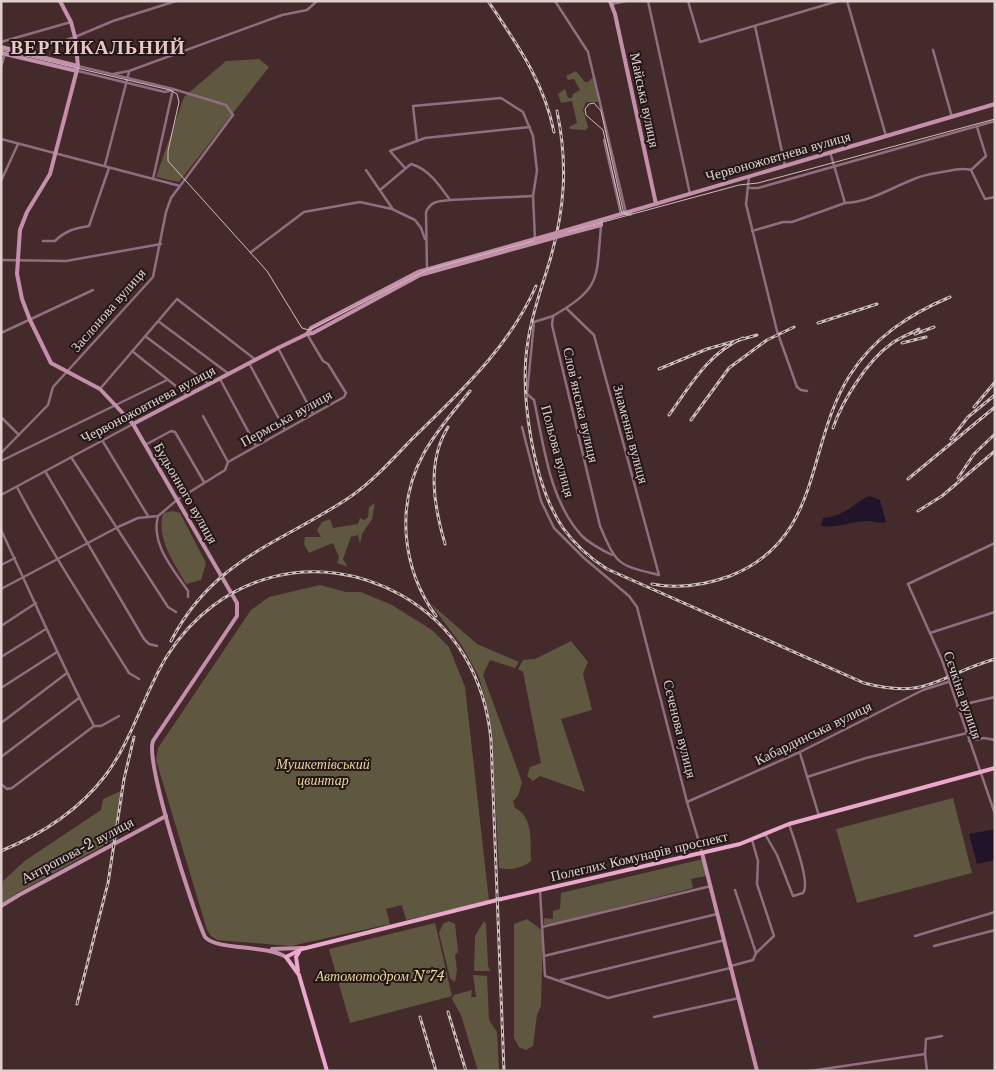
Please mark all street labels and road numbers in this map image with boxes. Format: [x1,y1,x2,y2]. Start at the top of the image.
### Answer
street label: Майська вулиця [626,51,664,150]
street label: Червоножовтнева вулиця [703,127,853,185]
street label: Заслонова вулиця [67,264,150,356]
street label: Слов’янська вулиця [559,346,603,465]
street label: Червоножовтнева вулиця [78,361,219,447]
street label: Знаменна вулиця [609,382,653,486]
street label: Пермська вулиця [237,385,336,451]
street label: Польова вулиця [537,403,579,500]
street label: Будьонного вулиця [150,439,222,547]
street label: Сєчкіна вулиця [940,649,987,742]
street label: Сєченова вулиця [659,678,701,781]
street label: Кабардинська вулиця [752,697,875,769]
street label: Антропова-2 вулиця [18,812,137,887]
street label: Полеглих Комунарів проспект [548,827,730,885]

